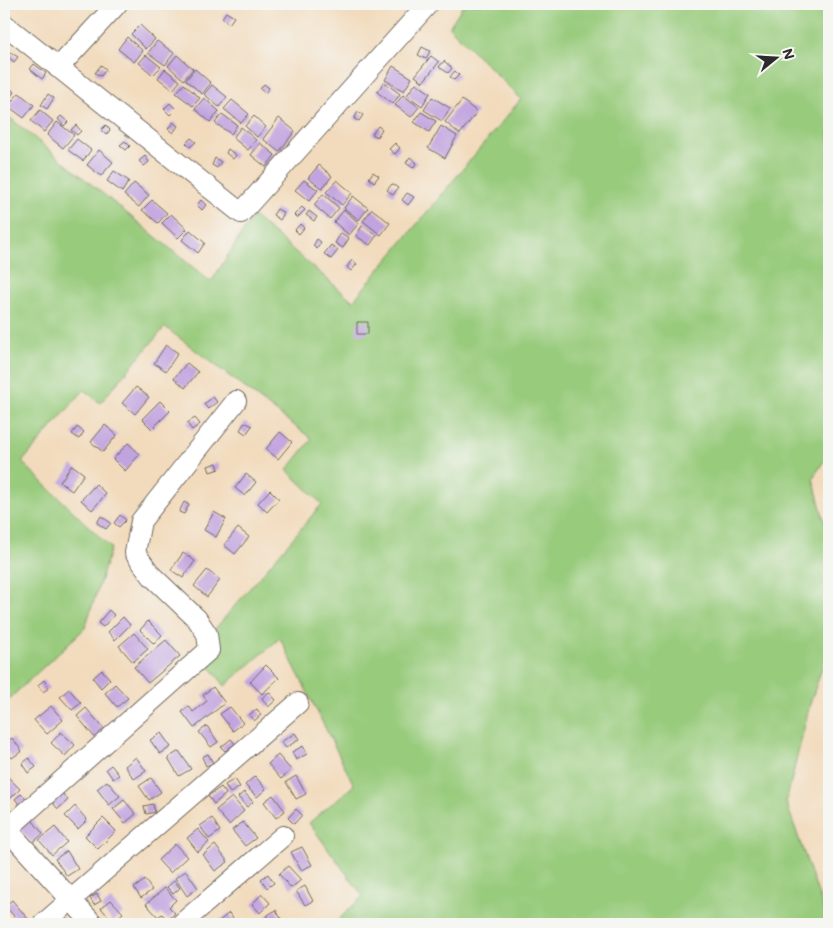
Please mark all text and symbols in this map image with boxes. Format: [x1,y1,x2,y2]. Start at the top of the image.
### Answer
north arrow [750,32,800,82]
text: N [778,46,800,62]

